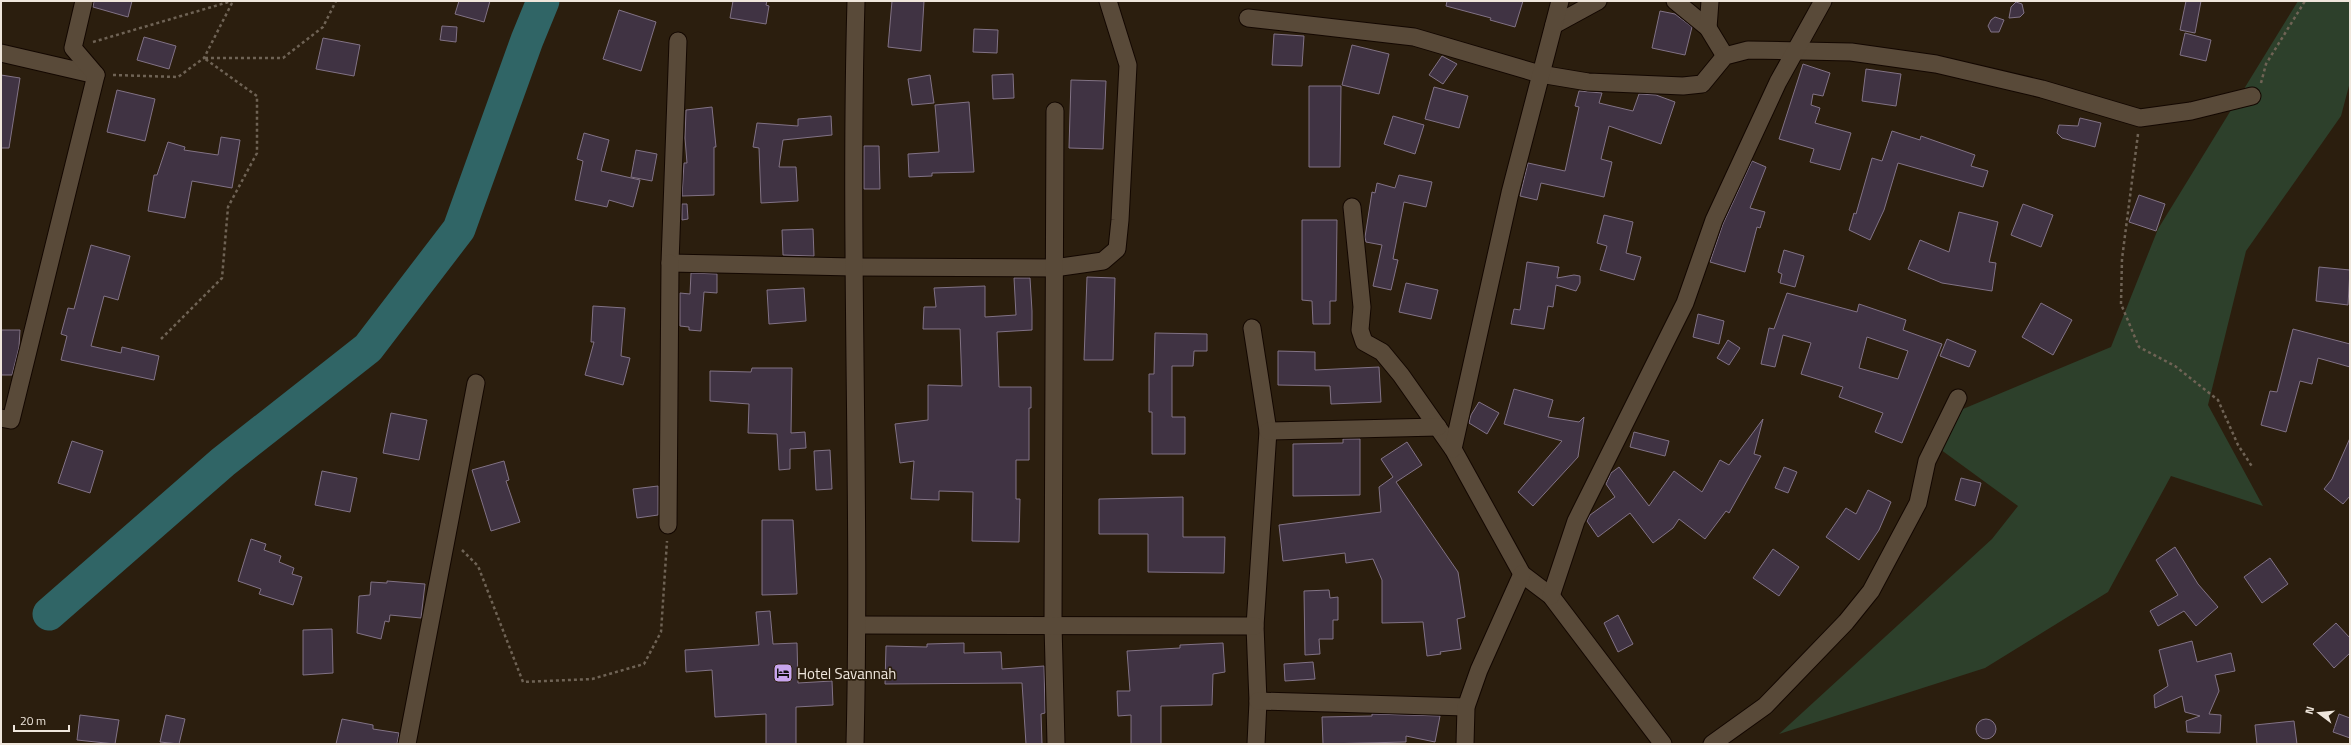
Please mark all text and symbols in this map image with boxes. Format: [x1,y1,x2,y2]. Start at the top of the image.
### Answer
hotel icon: Hotel Savannah [772,662,794,684]
place label: Hotel Savannah [797,662,896,685]
north arrow [2299,693,2339,733]
text: N [2301,704,2318,716]
scale bar [14,707,69,733]
text: 20 m [20,711,46,730]

